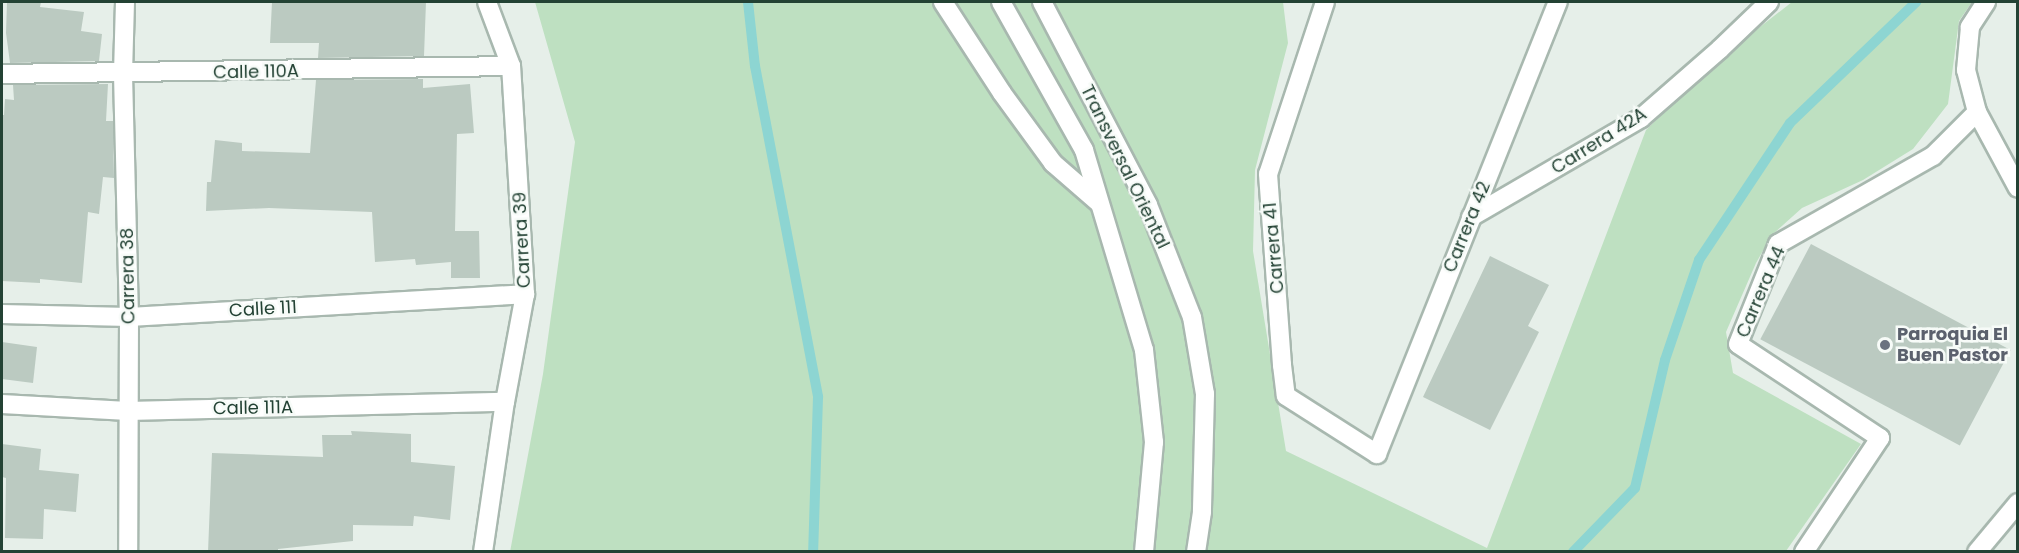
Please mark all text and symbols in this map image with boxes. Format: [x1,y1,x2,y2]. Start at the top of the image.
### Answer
street label: Calle 110A [213,60,299,84]
street label: Transversal Oriental [1076,82,1174,252]
street label: Carrera 42A [1547,103,1651,179]
street label: Carrera 42 [1439,178,1495,276]
street label: Carrera 39 [509,191,535,289]
street label: Carrera 41 [1259,202,1289,294]
street label: Carrera 38 [116,228,140,324]
street label: Carrera 44 [1732,243,1790,341]
street label: Calle 111 [228,296,298,322]
place label: Parroquia El Buen Pastor [1897,324,2008,366]
marker: Parroquia El Buen Pastor [1878,338,1892,352]
street label: Calle 111A [213,397,293,419]

